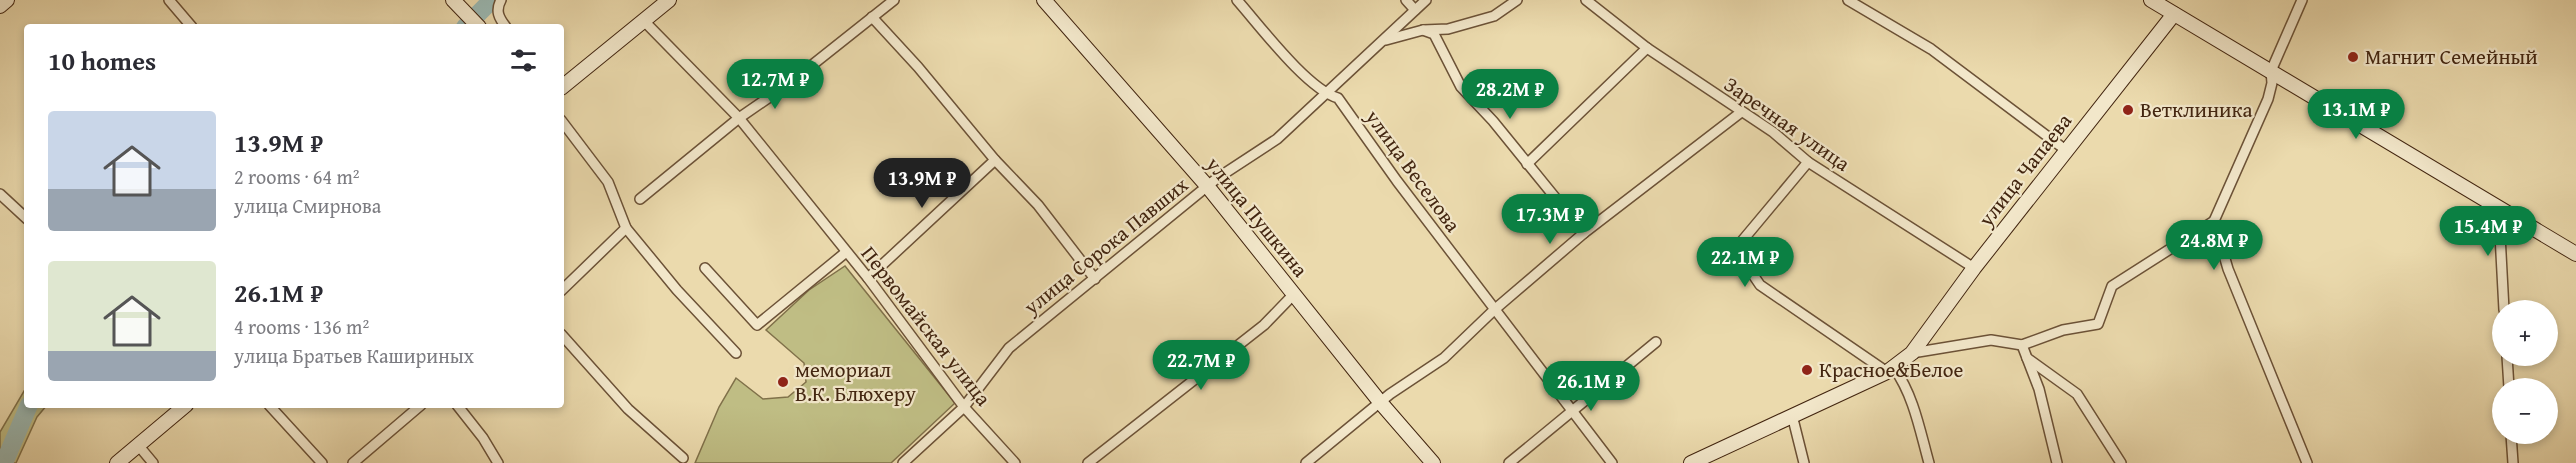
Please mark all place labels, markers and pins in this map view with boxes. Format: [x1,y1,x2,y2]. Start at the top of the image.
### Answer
place label: Магнит Семейный [2365,41,2538,72]
marker: Магнит Семейный [2346,50,2360,64]
pin: 12.7M ₽ [720,59,830,110]
pin: 28.2M ₽ [1455,69,1565,120]
pin: 13.1M ₽ [2301,89,2411,140]
place label: Ветклиника [2140,94,2253,125]
marker: Ветклиника [2121,103,2135,117]
pin: 13.9M ₽ [867,158,977,209]
pin: 17.3M ₽ [1495,194,1605,245]
pin: 15.4M ₽ [2433,206,2543,257]
pin: 24.8M ₽ [2159,220,2269,271]
pin: 22.1M ₽ [1690,237,1800,288]
pin: 22.7M ₽ [1146,340,1256,391]
place label: мемориал В.К. Блюхеру [795,354,916,409]
place label: Красное&Белое [1819,354,1964,385]
pin: 26.1M ₽ [1536,361,1646,412]
marker: Красное&Белое [1800,363,1814,377]
marker: мемориал В.К. Блюхеру [776,375,790,389]

